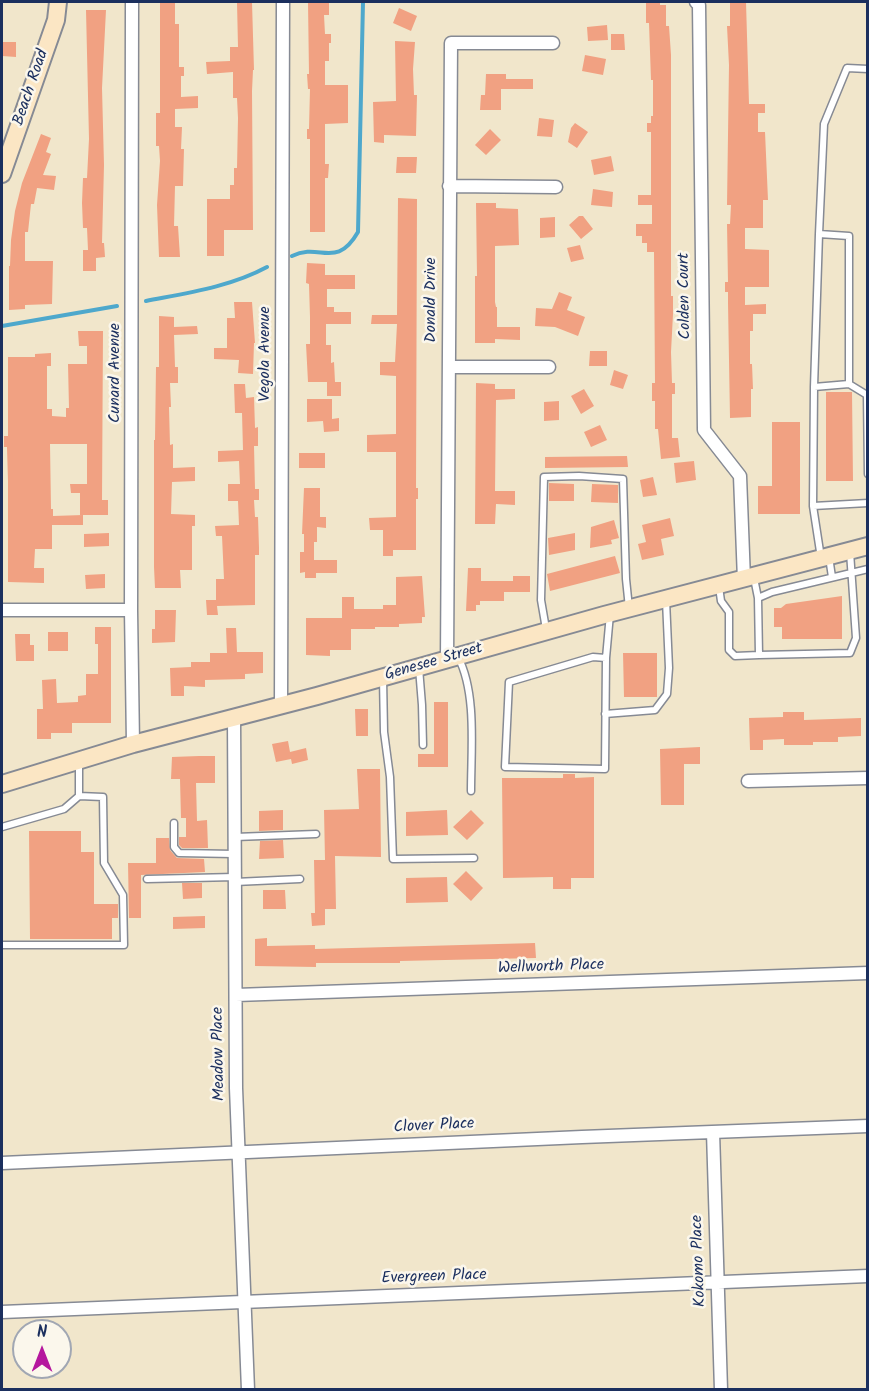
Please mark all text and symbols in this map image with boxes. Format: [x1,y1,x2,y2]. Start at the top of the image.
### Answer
street label: Beach Road [10,47,54,129]
street label: Colden Court [676,252,696,340]
street label: Donald Drive [422,257,442,343]
street label: Vegola Avenue [256,306,276,402]
street label: Cunard Avenue [106,323,126,423]
street label: Genesee Street [383,640,485,686]
street label: Wellworth Place [497,957,605,979]
street label: Meadow Place [210,1007,230,1101]
street label: Clover Place [393,1115,475,1139]
street label: Kokomo Place [689,1215,711,1307]
street label: Evergreen Place [381,1267,487,1289]
north arrow [12,1319,72,1379]
text: N [37,1320,47,1345]

